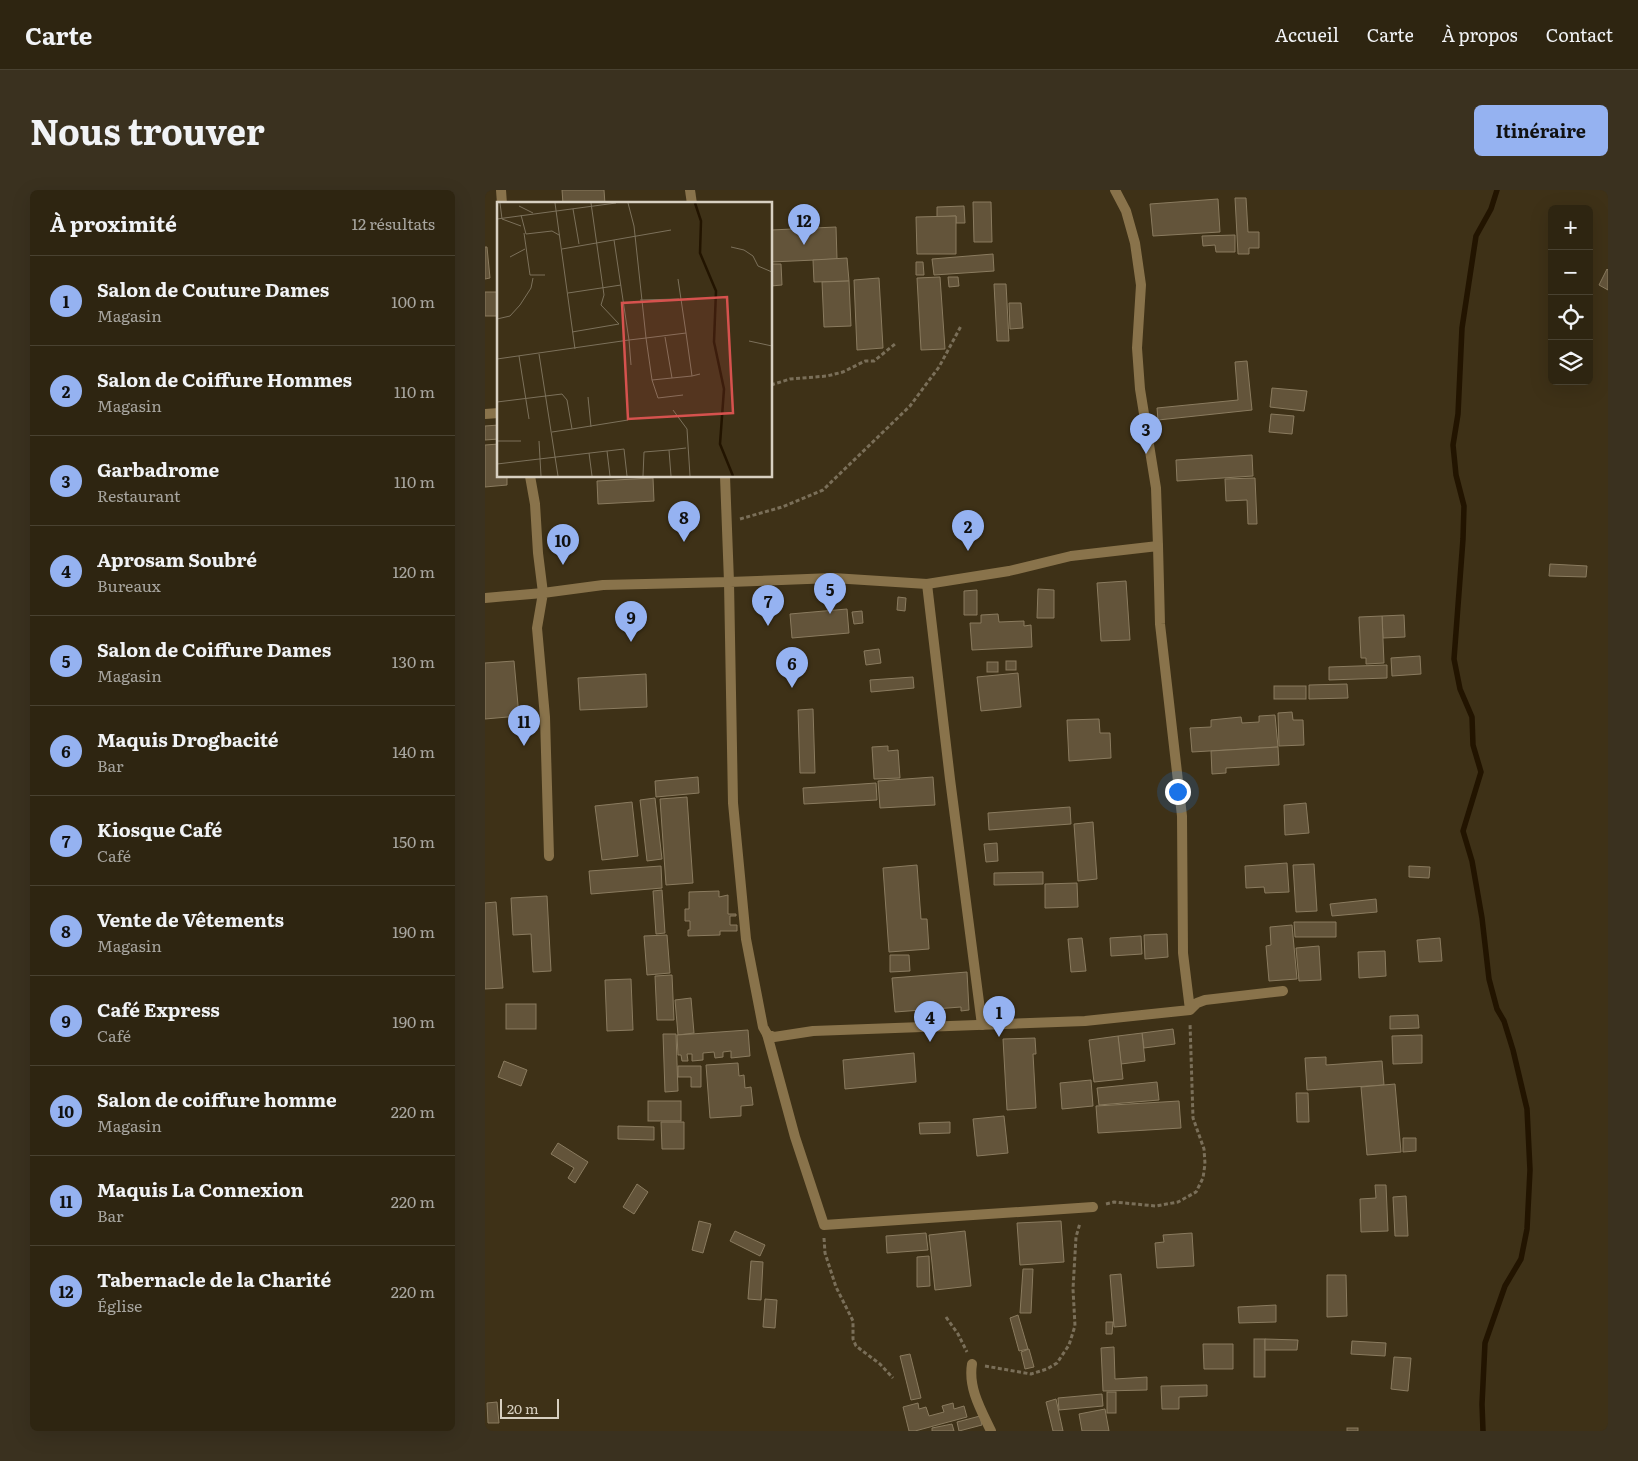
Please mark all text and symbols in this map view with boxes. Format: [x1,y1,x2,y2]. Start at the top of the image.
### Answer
text: Carte [25,17,92,52]
text: Accueil [1275,21,1339,48]
text: Carte [1367,21,1414,48]
text: À propos [1442,21,1518,48]
text: Contact [1546,21,1613,48]
text: Nous trouver [30,104,265,156]
button: Itinéraire [1474,105,1608,156]
inset map [497,202,773,478]
pin: 12 [788,204,820,245]
map controls [1548,205,1593,385]
button: + [1548,205,1593,250]
text: À proximité [50,207,177,238]
text: 12 résultats [351,211,435,235]
button: − [1548,250,1593,295]
text: Salon de Couture Dames [97,275,329,303]
text: 1 [63,289,69,313]
text: 100 m [391,289,435,313]
button: locate [1548,295,1593,340]
text: Magasin [97,303,162,327]
button: layers [1548,340,1593,385]
text: Salon de Coiffure Hommes [97,365,352,393]
text: 2 [62,379,70,403]
text: 110 m [394,379,435,403]
text: Magasin [97,393,162,417]
pin: 3 [1130,413,1162,454]
text: Garbadrome [97,455,219,483]
text: 3 [62,469,70,493]
text: 110 m [394,469,435,493]
text: Restaurant [97,483,181,507]
pin: 8 [668,501,700,542]
pin: 2 [952,510,984,551]
pin: 10 [547,524,579,565]
text: Aprosam Soubré [97,545,257,573]
text: 4 [61,559,71,583]
text: 120 m [392,559,435,583]
text: Bureaux [97,573,161,597]
pin: 5 [814,573,846,614]
pin: 7 [752,585,784,626]
pin: 9 [615,601,647,642]
text: Salon de Coiffure Dames [97,635,331,663]
pin: 6 [776,647,808,688]
text: 5 [62,649,70,673]
text: 130 m [392,649,435,673]
text: Magasin [97,663,162,687]
pin: 11 [508,705,540,746]
text: Maquis Drogbacité [97,725,279,753]
text: 6 [61,739,71,763]
text: 140 m [392,739,435,763]
text: Bar [97,753,124,777]
your location [1165,779,1191,805]
text: Kiosque Café [97,815,222,843]
text: 7 [62,829,70,853]
text: 150 m [392,829,435,853]
text: Café [97,843,131,867]
text: Vente de Vêtements [97,905,284,933]
text: 8 [61,919,71,943]
text: 190 m [392,919,435,943]
text: Magasin [97,933,162,957]
text: Café Express [97,995,220,1023]
pin: 1 [983,996,1015,1037]
pin: 4 [914,1001,946,1042]
text: 9 [61,1009,71,1033]
text: 190 m [392,1009,435,1033]
text: Café [97,1023,131,1047]
text: Salon de coiffure homme [97,1085,337,1113]
text: 10 [58,1099,74,1123]
text: 220 m [391,1099,435,1123]
text: Magasin [97,1113,162,1137]
text: Maquis La Connexion [97,1175,304,1203]
text: 11 [59,1189,73,1213]
text: 220 m [391,1189,435,1213]
text: Bar [97,1203,124,1227]
text: Tabernacle de la Charité [97,1265,331,1293]
text: 12 [58,1279,74,1303]
text: 220 m [391,1279,435,1303]
text: Église [97,1293,142,1317]
scale bar [500,1396,559,1419]
text: 20 m [507,1398,539,1418]

